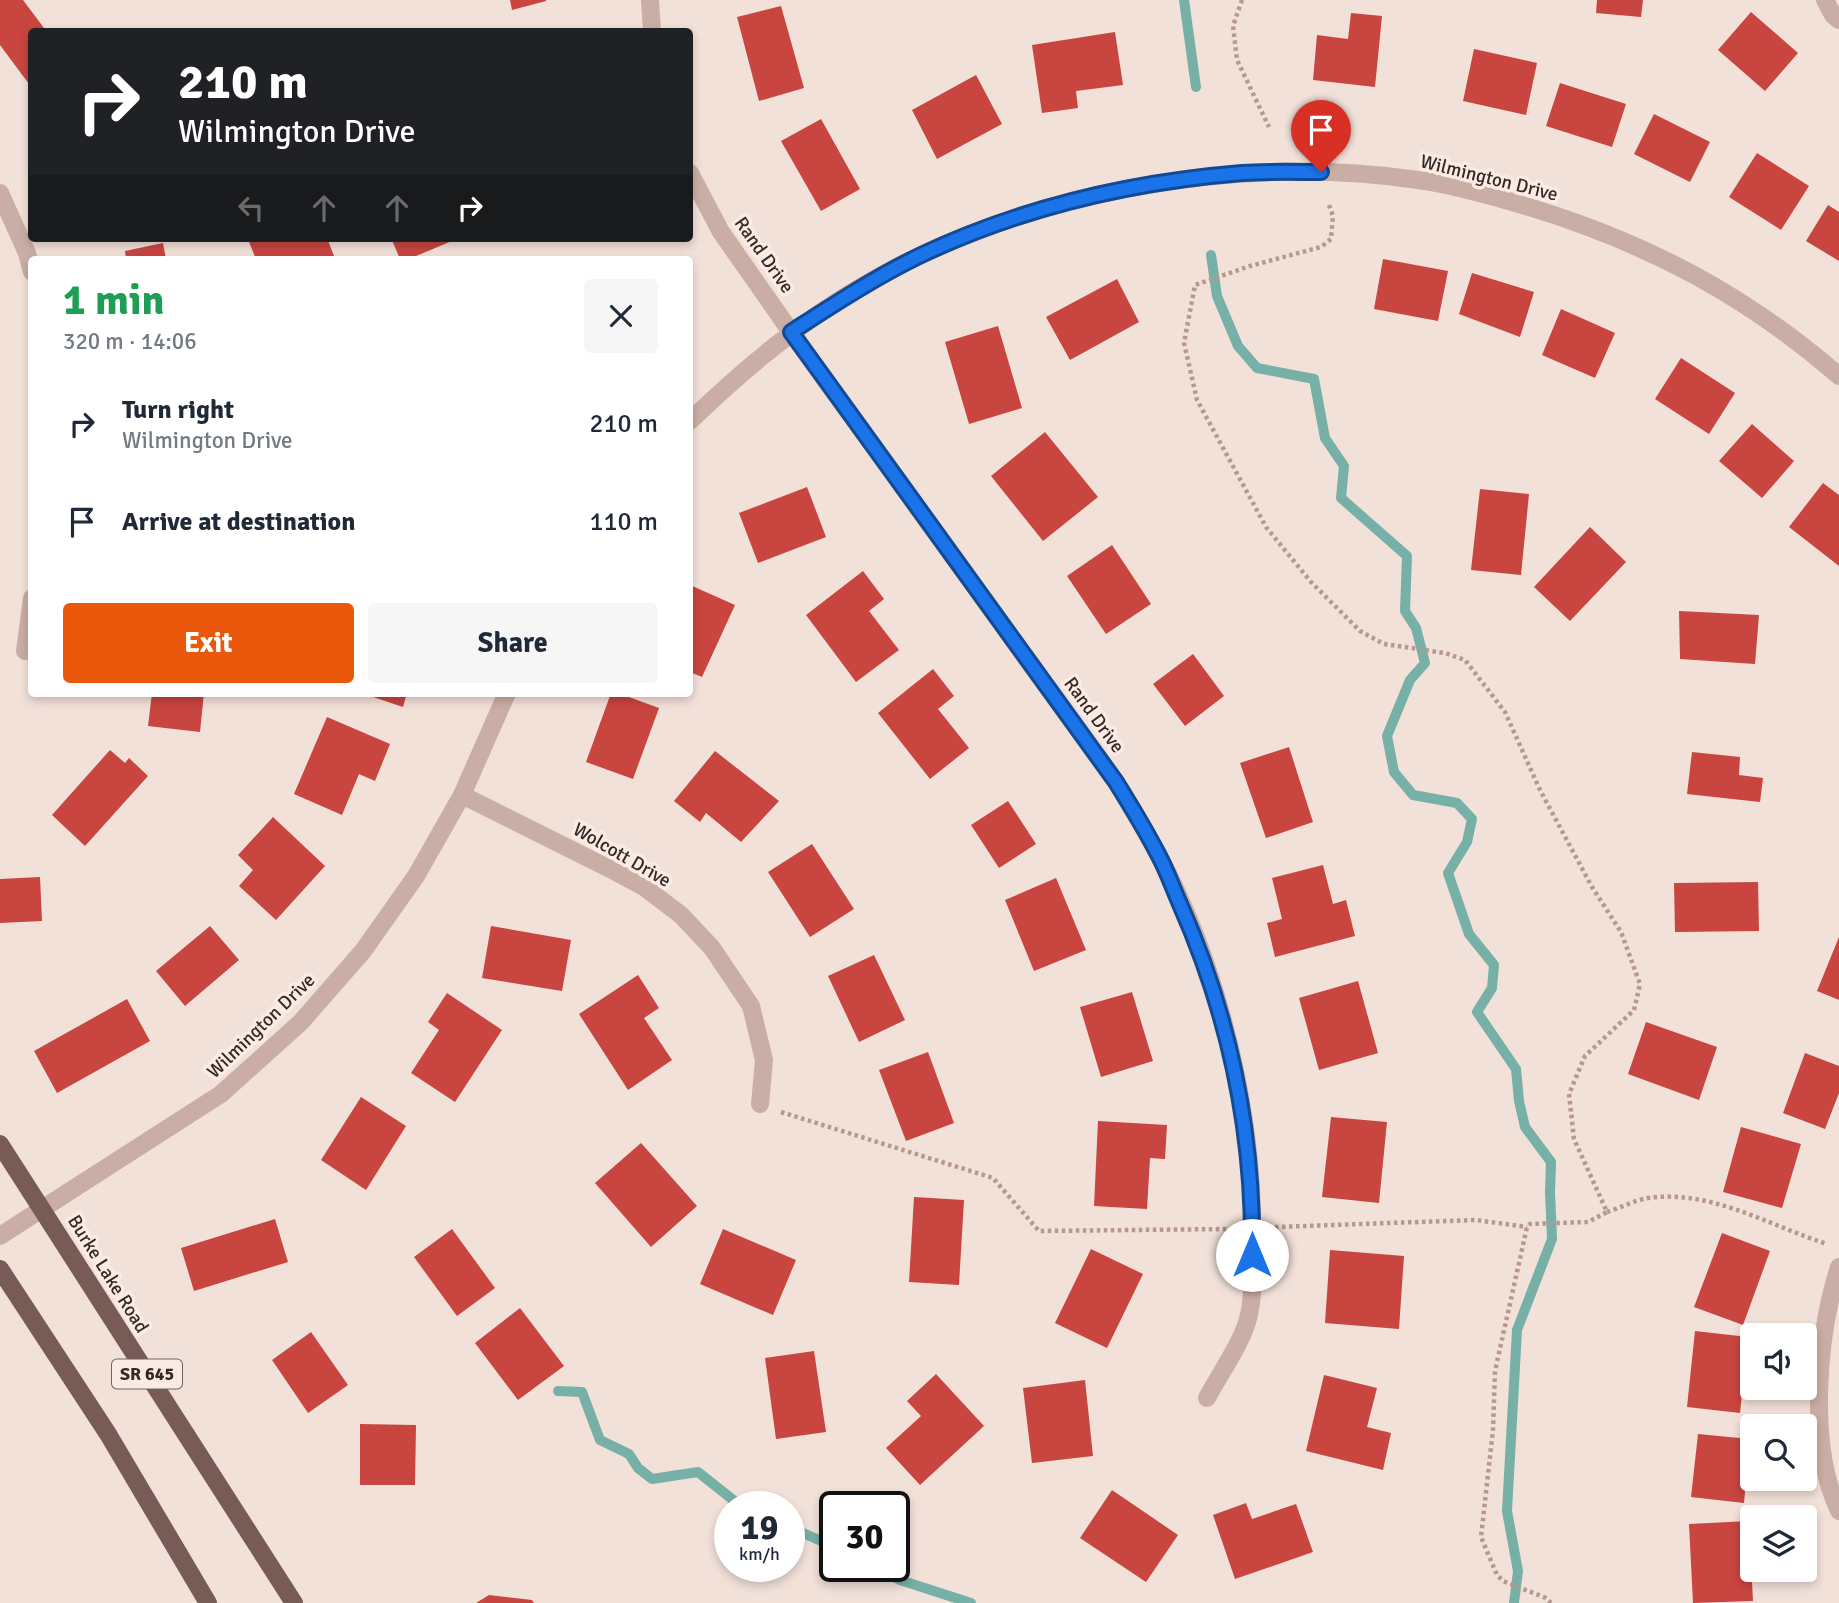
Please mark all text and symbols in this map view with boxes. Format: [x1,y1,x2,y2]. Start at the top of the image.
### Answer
text: 210 m [178,52,308,112]
icon: right [63,56,154,147]
pin [1291,100,1351,172]
icon: arrive [1302,111,1340,149]
text: Wilmington Drive [178,112,415,151]
street label: Wilmington Drive [1418,149,1560,207]
icon: left [232,189,270,227]
icon: ahead [305,189,343,227]
icon: ahead [378,189,416,227]
icon: right [451,189,489,227]
street label: Rand Drive [729,212,799,298]
text: 1 min [63,275,164,326]
button: close [584,279,658,353]
text: 320 m · 14:06 [63,327,197,356]
text: Turn right [122,394,234,426]
icon: right [63,405,101,443]
text: 210 m [589,408,658,440]
text: Wilmington Drive [122,426,293,455]
icon: arrive [63,503,101,541]
text: Arrive at destination [122,506,355,538]
text: 110 m [589,506,658,538]
button: Exit [63,603,354,683]
button: Share [368,603,658,683]
street label: Rand Drive [1058,672,1130,758]
street label: Wolcott Drive [569,817,675,893]
street label: Wilmington Drive [202,968,320,1084]
street label: Burke Lake Road [62,1211,154,1337]
position arrow [1215,1218,1289,1292]
map controls [1740,1323,1817,1582]
button: sound [1740,1323,1817,1400]
road number: SR 645 [112,1359,182,1388]
button: search [1740,1414,1817,1491]
speed limit sign: 30 [819,1491,910,1582]
button: layers [1740,1505,1817,1582]
text: 19 [741,1506,778,1549]
text: km/h [739,1543,780,1565]

